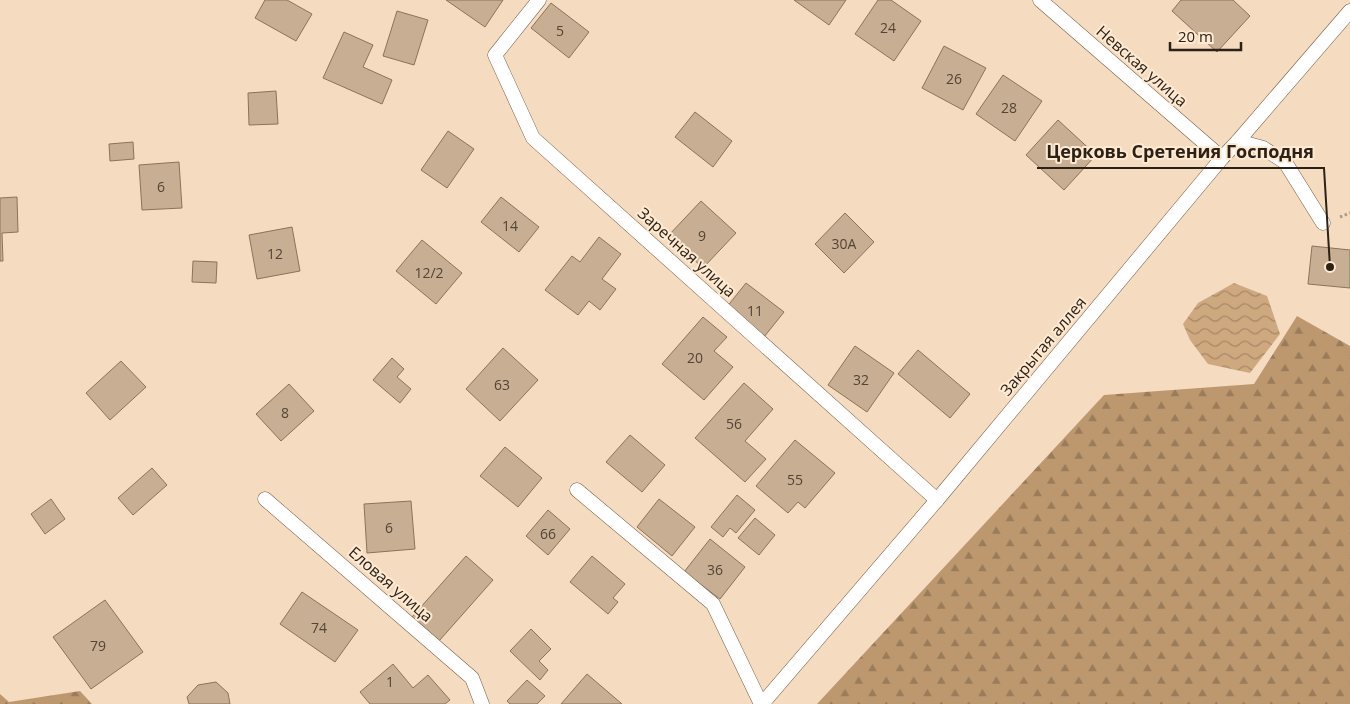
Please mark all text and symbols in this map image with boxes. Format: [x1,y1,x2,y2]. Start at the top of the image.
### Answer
house number: 24 [880,18,896,37]
street label: Невская улица [1092,20,1192,112]
scale bar [1170,20,1241,52]
house number: 5 [556,21,564,40]
text: 20 m [1178,26,1213,46]
house number: 26 [946,69,962,88]
house number: 28 [1001,98,1017,117]
callout: Церковь Сретения Господня [1037,135,1324,168]
text: Церковь Сретения Господня [1046,139,1314,163]
house number: 6 [157,177,165,196]
street label: Заречная улица [633,202,741,302]
house number: 14 [502,216,518,235]
house number: 9 [698,226,706,245]
house number: 30А [832,234,857,253]
house number: 12 [267,244,283,263]
house number: 12/2 [414,263,444,282]
street label: Закрытая аллея [995,292,1091,400]
house number: 11 [747,301,763,320]
house number: 20 [687,348,703,367]
house number: 32 [853,370,869,389]
house number: 63 [494,375,510,394]
house number: 8 [281,403,289,422]
house number: 56 [726,414,742,433]
house number: 55 [787,470,803,489]
house number: 6 [385,518,393,537]
house number: 66 [540,524,556,543]
street label: Еловая улица [344,541,438,627]
house number: 36 [707,560,723,579]
house number: 74 [311,618,327,637]
house number: 79 [90,636,106,655]
house number: 1 [386,672,394,691]

